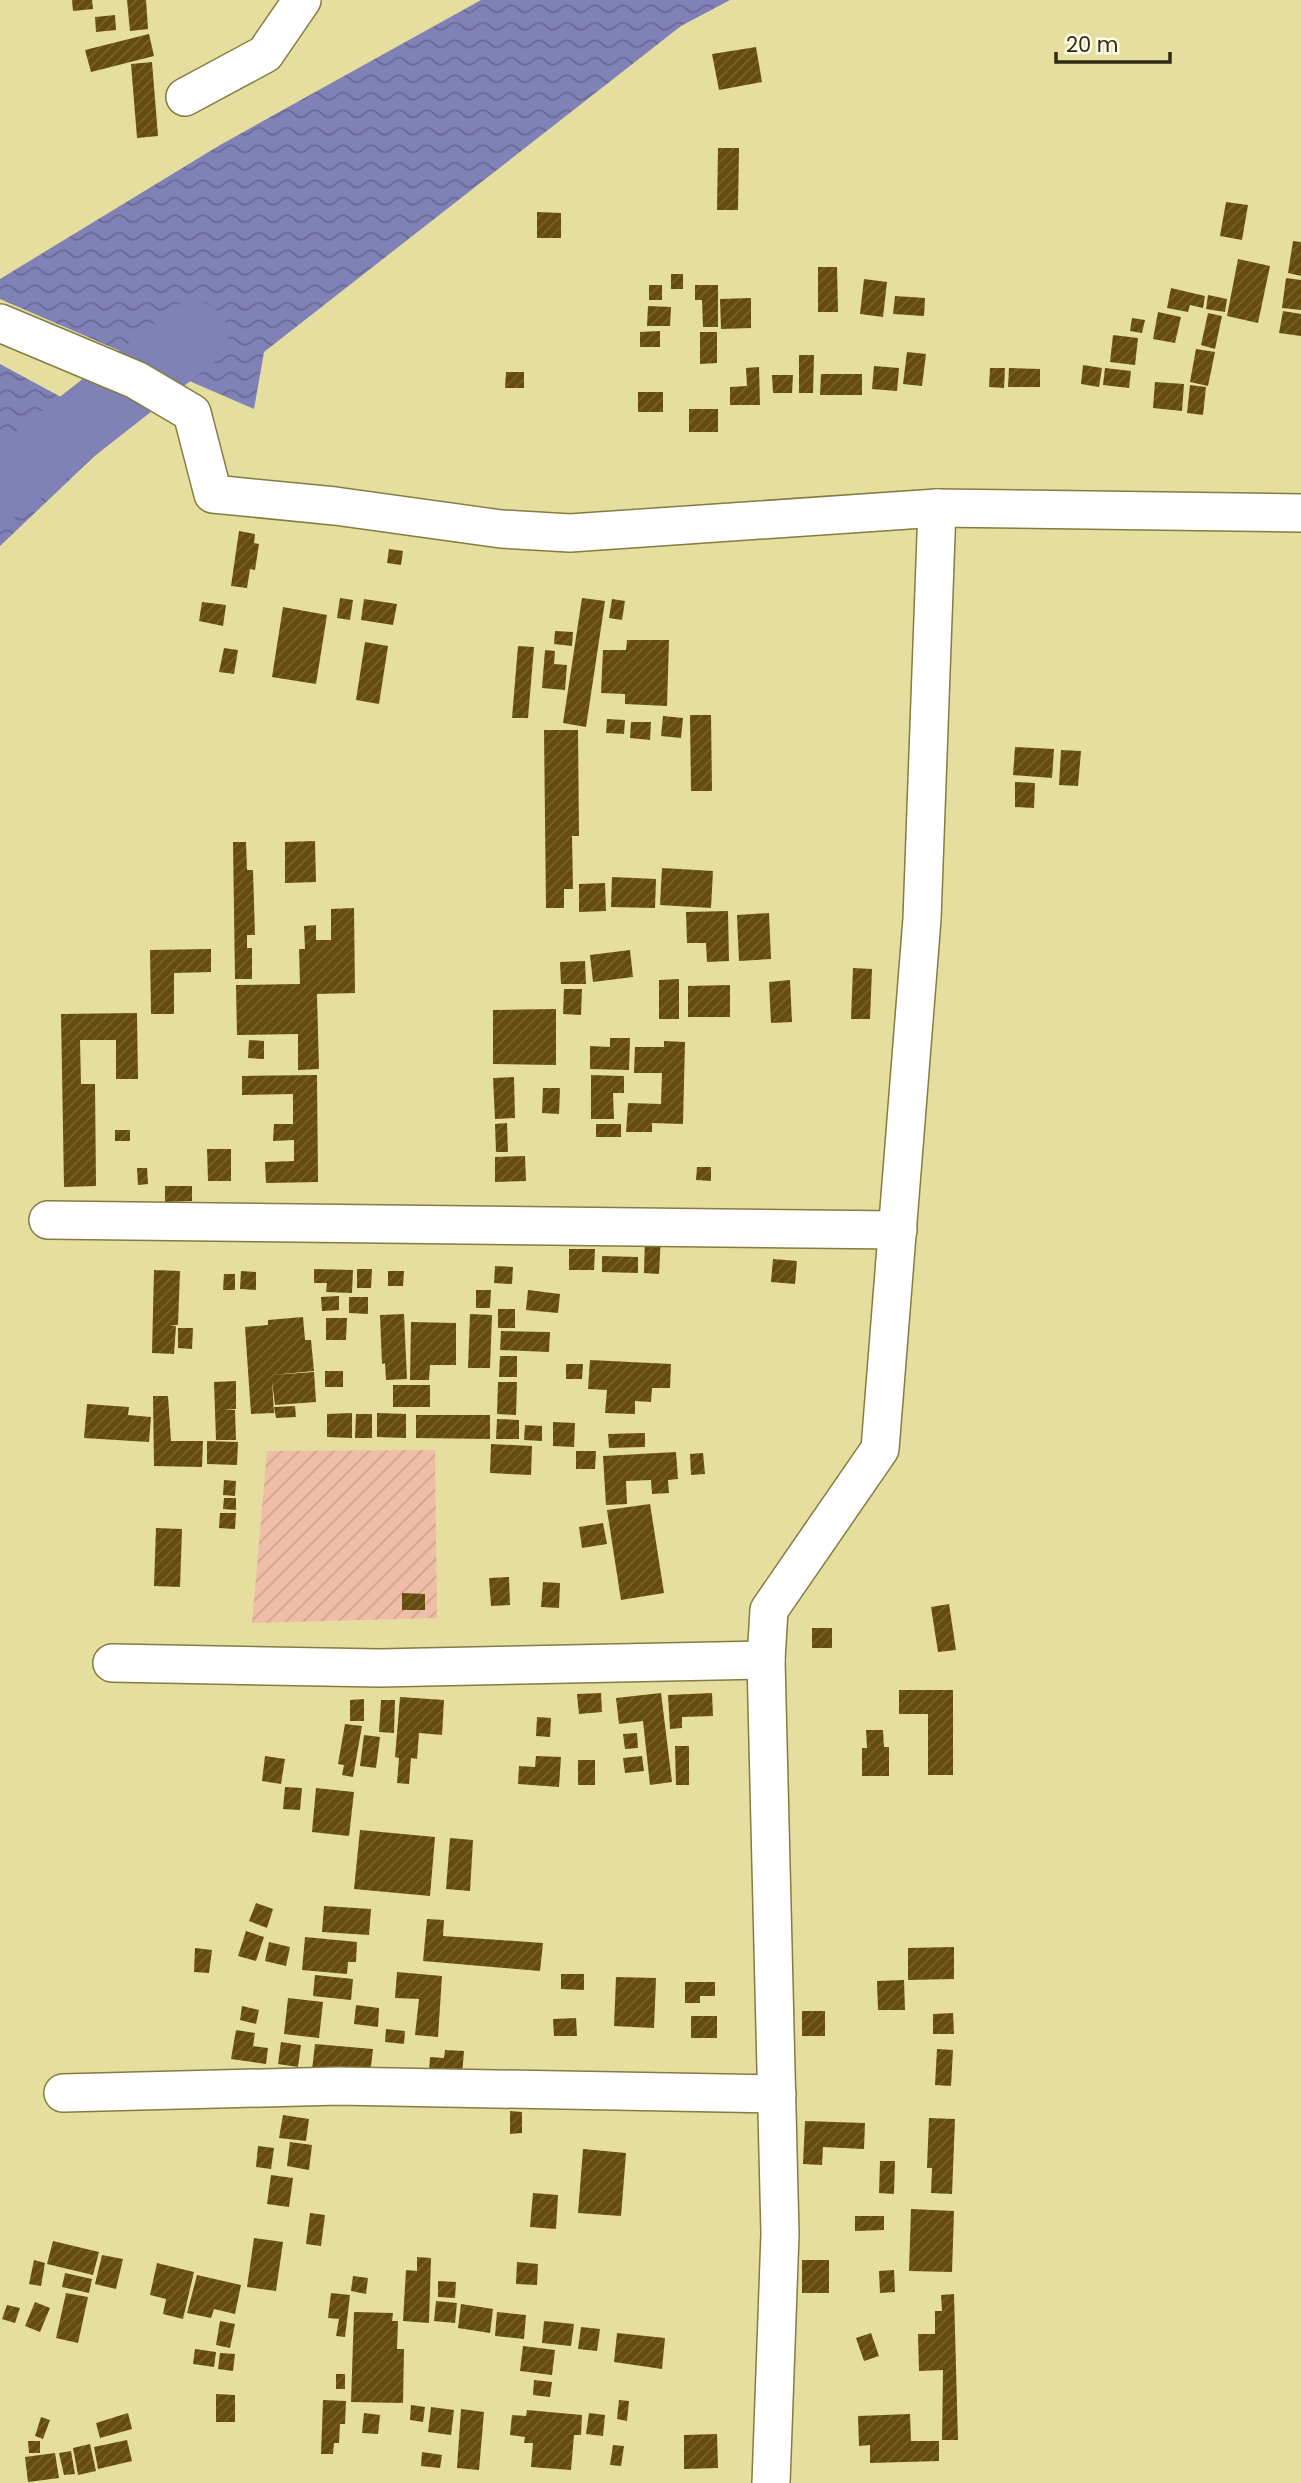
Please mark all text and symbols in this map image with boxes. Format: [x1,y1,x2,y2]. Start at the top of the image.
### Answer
scale bar [1056,21,1170,65]
text: 20 m [1066,30,1119,59]

